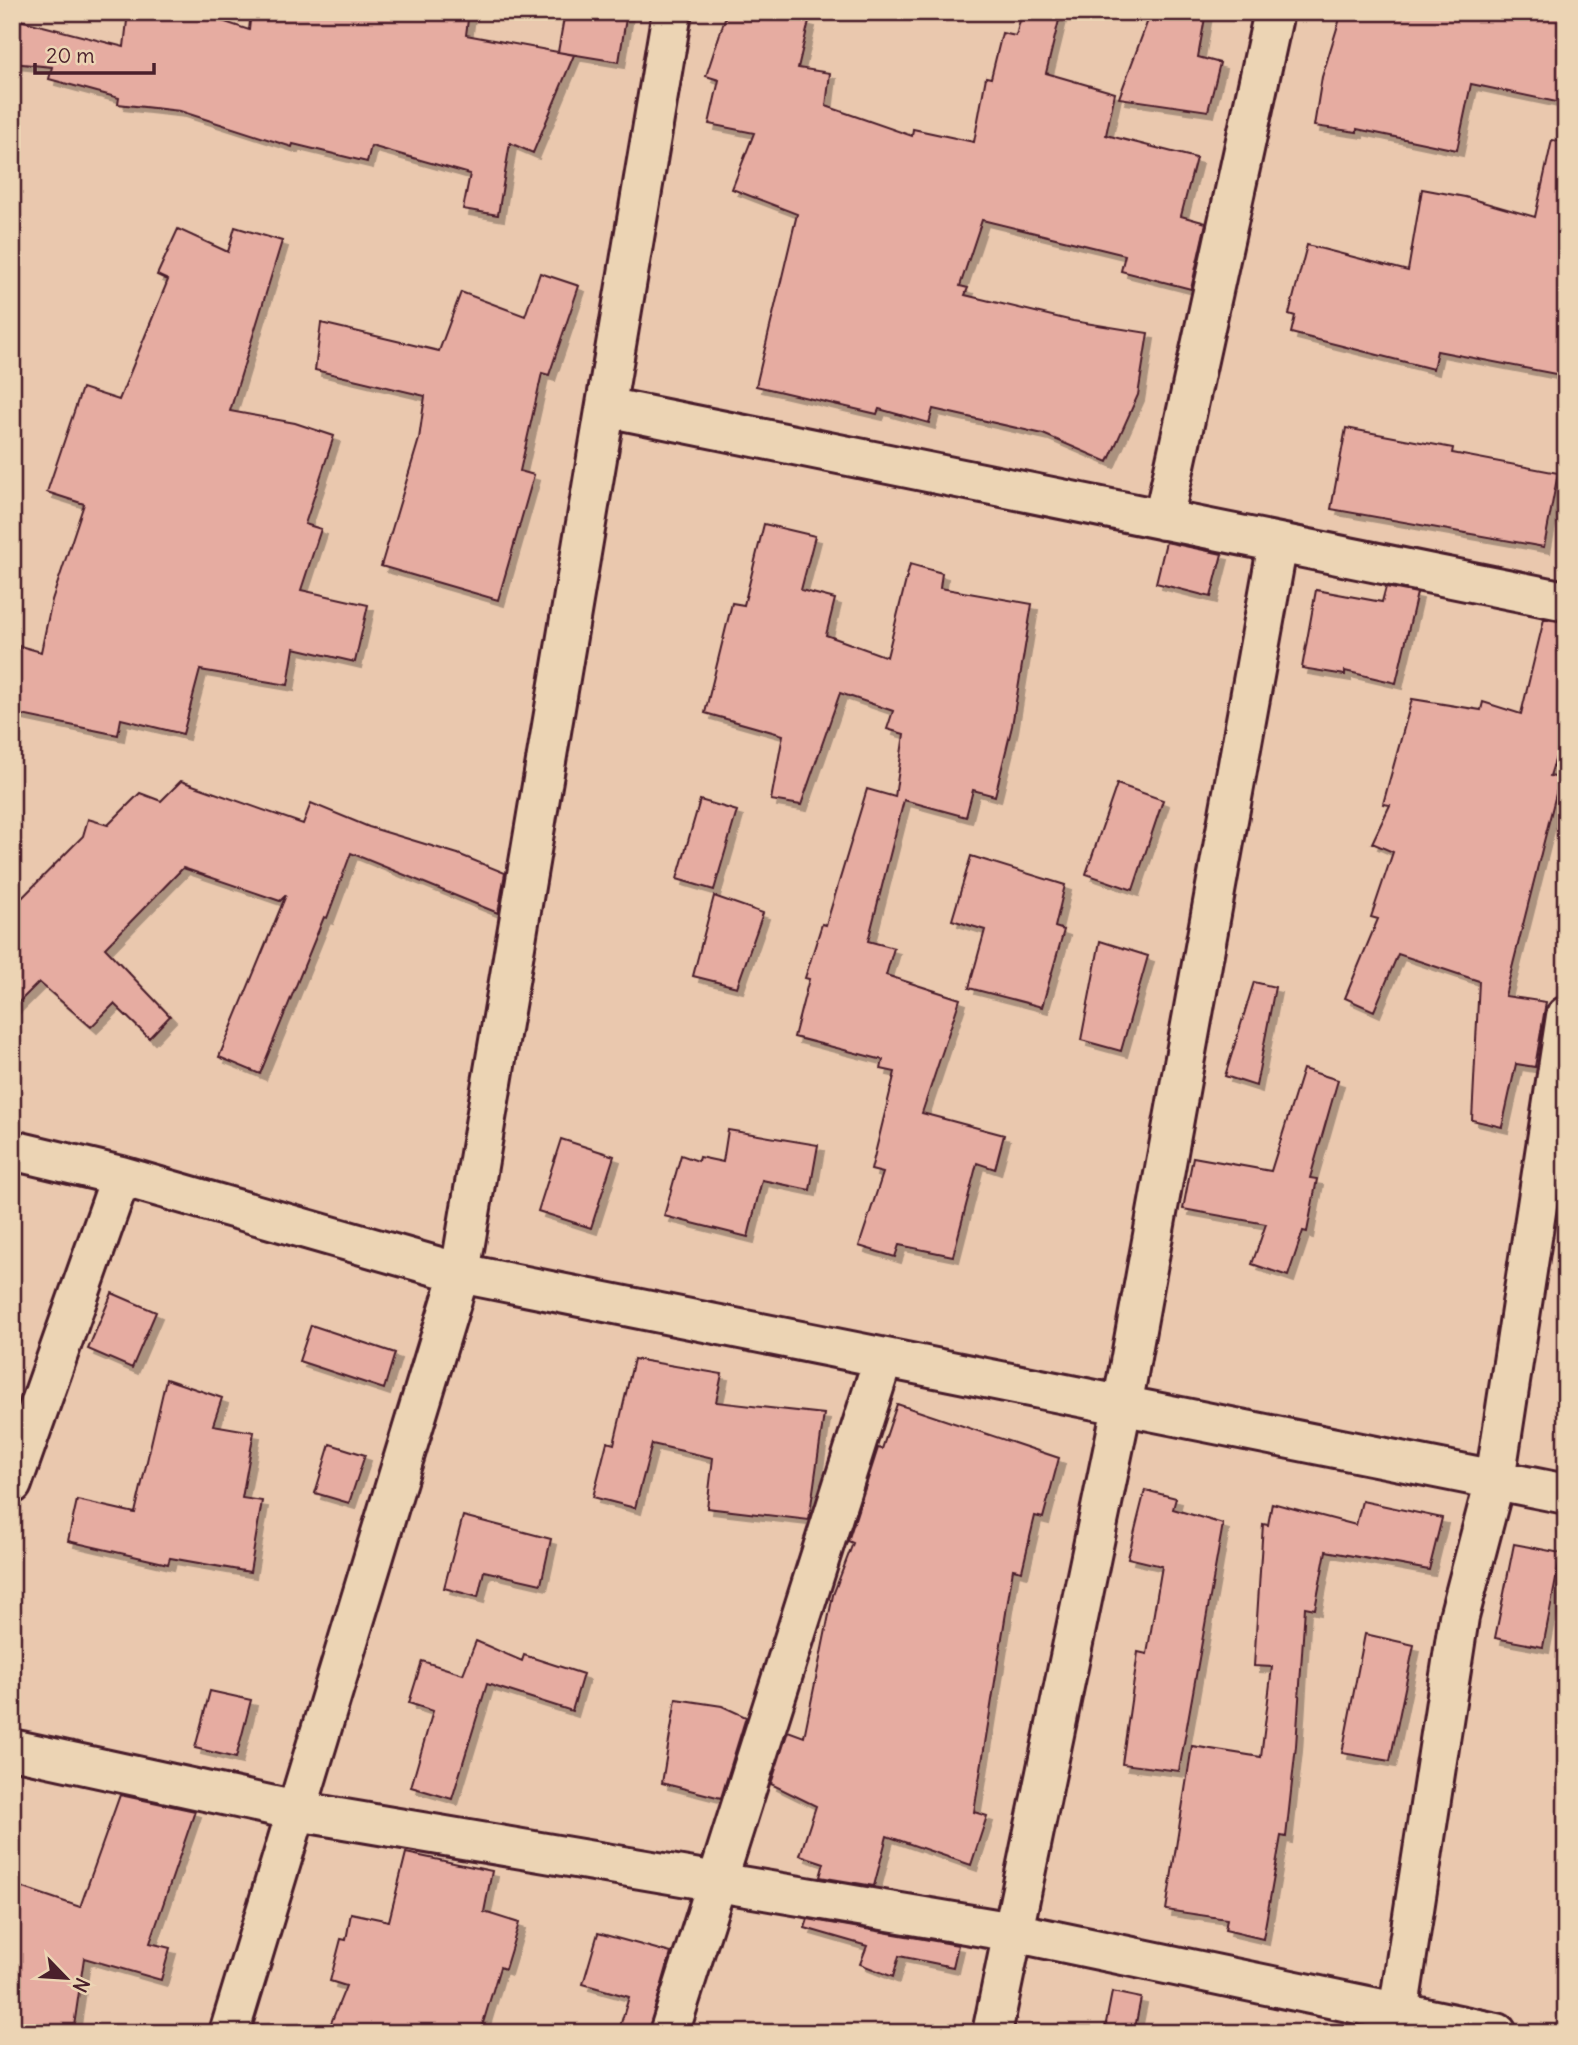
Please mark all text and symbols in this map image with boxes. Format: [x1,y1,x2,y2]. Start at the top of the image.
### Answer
scale bar [35,32,154,76]
text: 20 m [46,42,95,69]
north arrow [32,1944,102,2014]
text: N [68,1974,95,1996]

